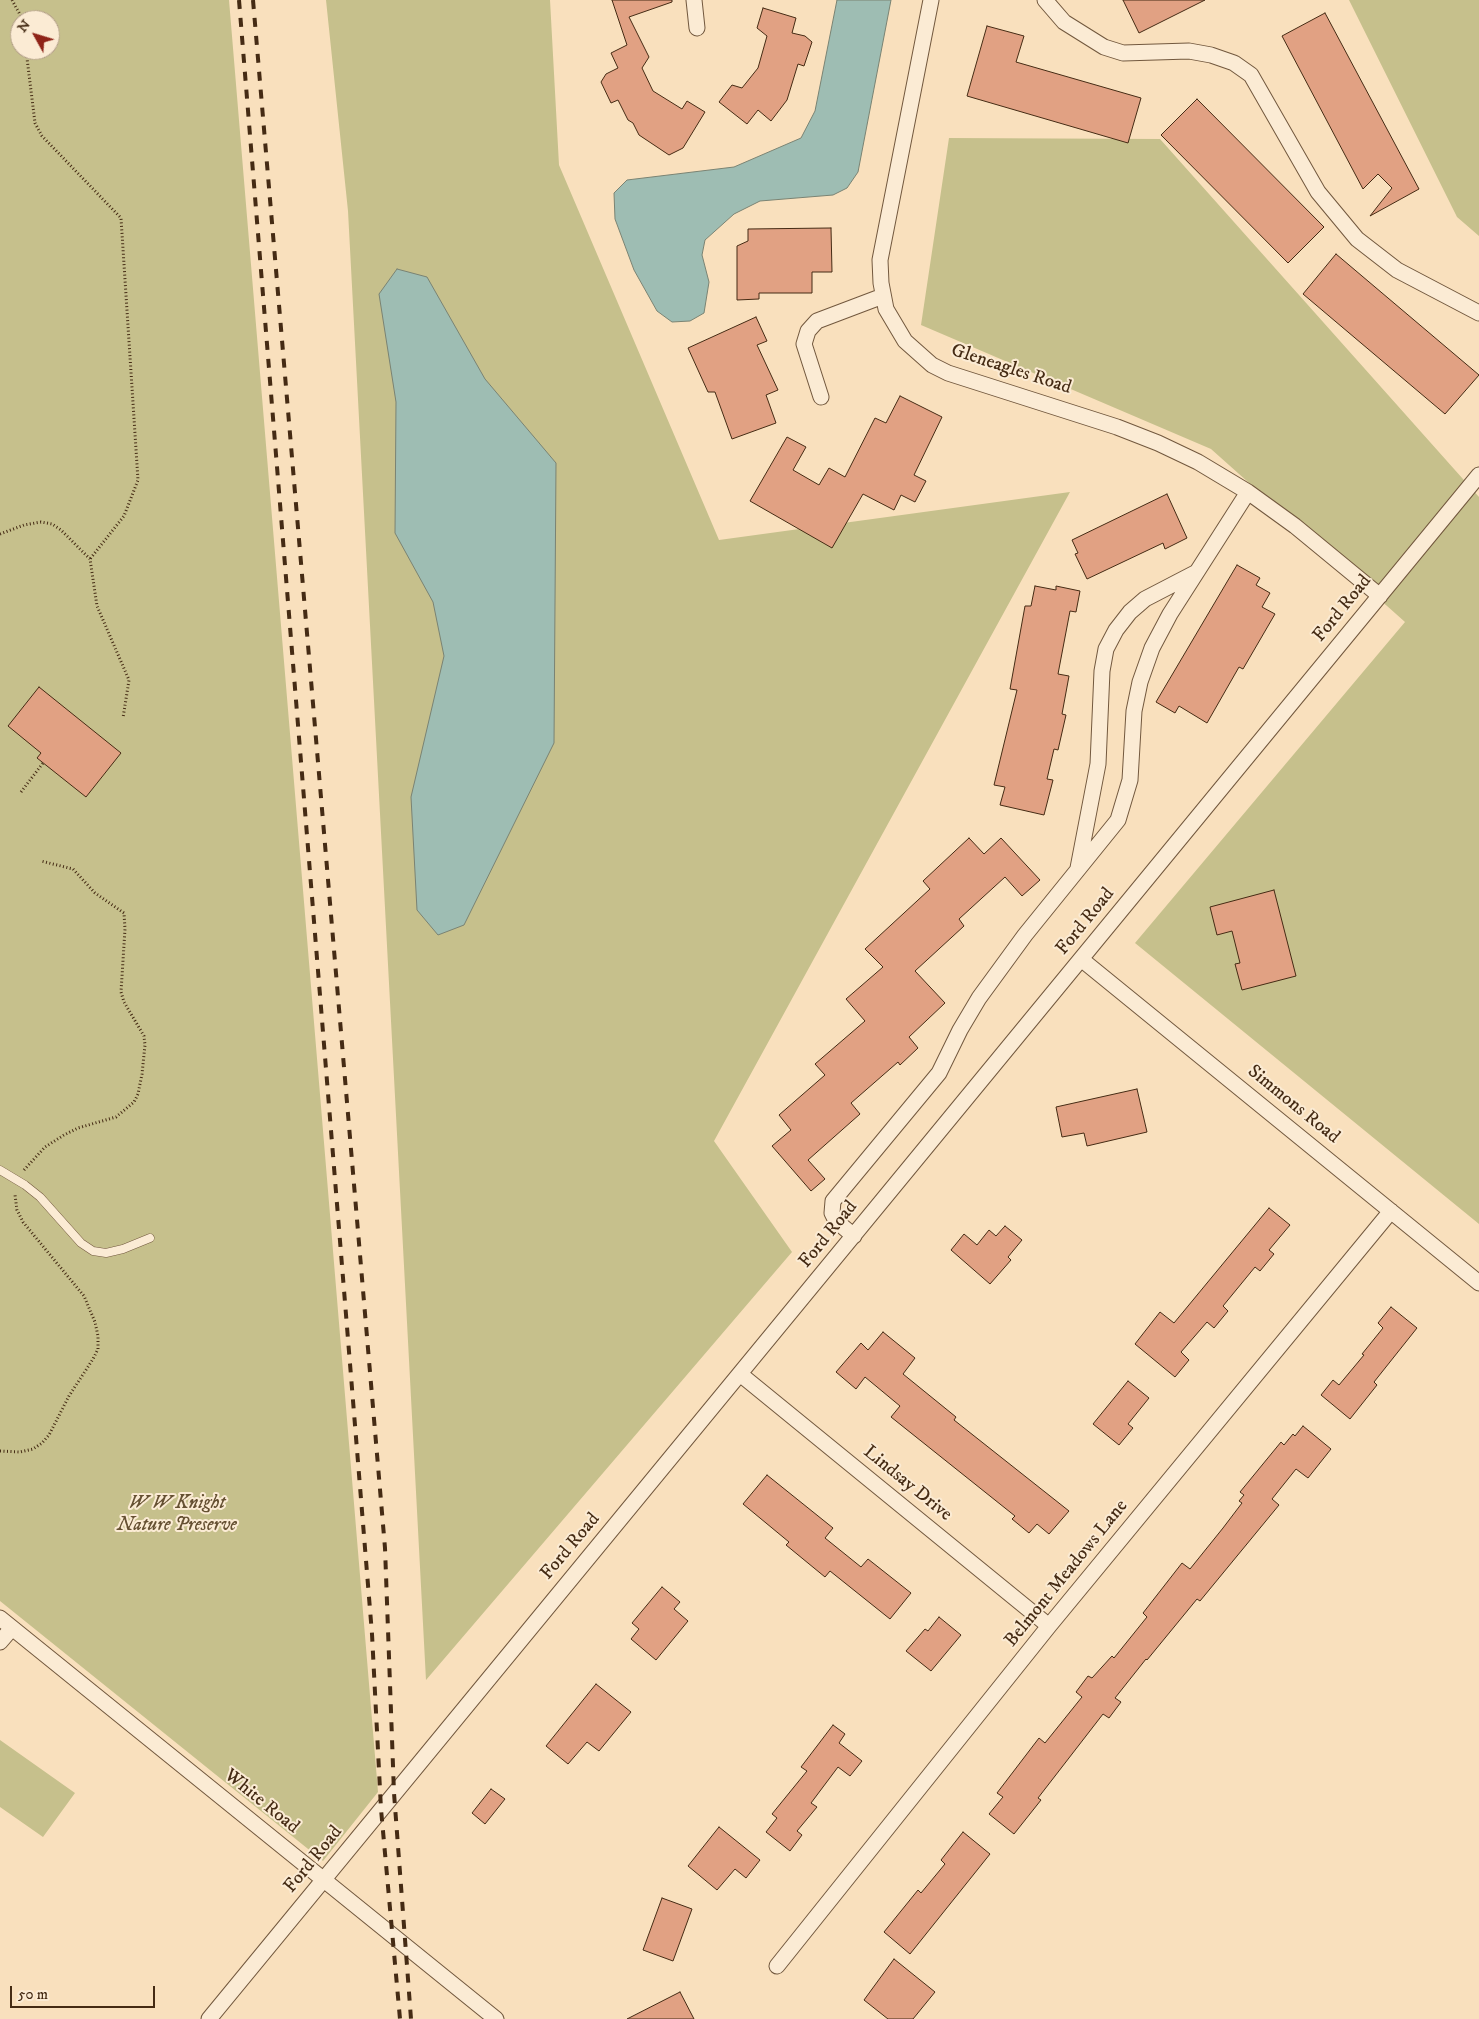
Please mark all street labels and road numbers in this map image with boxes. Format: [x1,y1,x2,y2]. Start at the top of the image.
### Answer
street label: Gleneagles Road [948,340,1074,400]
street label: Ford Road [1309,571,1377,647]
street label: Ford Road [1052,884,1120,960]
street label: Simmons Road [1242,1061,1344,1149]
street label: Ford Road [795,1197,863,1273]
street label: Lindsay Drive [858,1441,956,1527]
street label: Belmont Meadows Lane [1001,1496,1133,1652]
street label: Ford Road [537,1509,605,1585]
street label: White Road [219,1765,303,1839]
street label: Ford Road [280,1822,348,1898]

